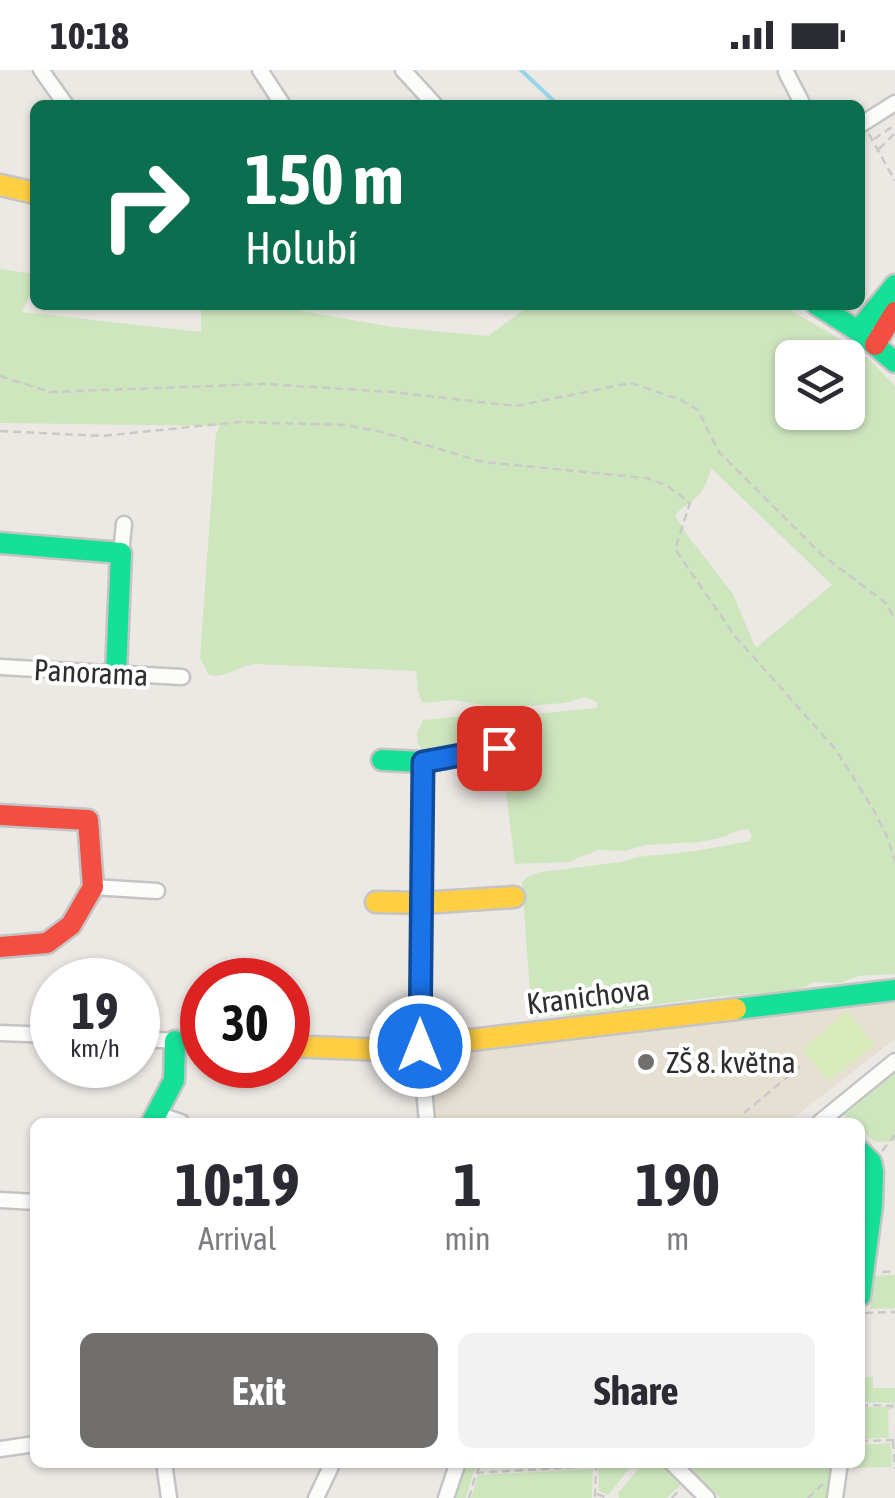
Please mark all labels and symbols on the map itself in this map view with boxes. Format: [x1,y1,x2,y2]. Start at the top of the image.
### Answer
street label: Panorama [33,652,149,692]
pin [457,706,542,791]
speed limit sign: 30 [180,958,310,1088]
street label: Kranichova [524,972,652,1020]
position arrow [368,994,472,1098]
place label: ZŠ 8. května [666,1045,796,1079]
marker: ZŠ 8. května [635,1051,657,1073]

